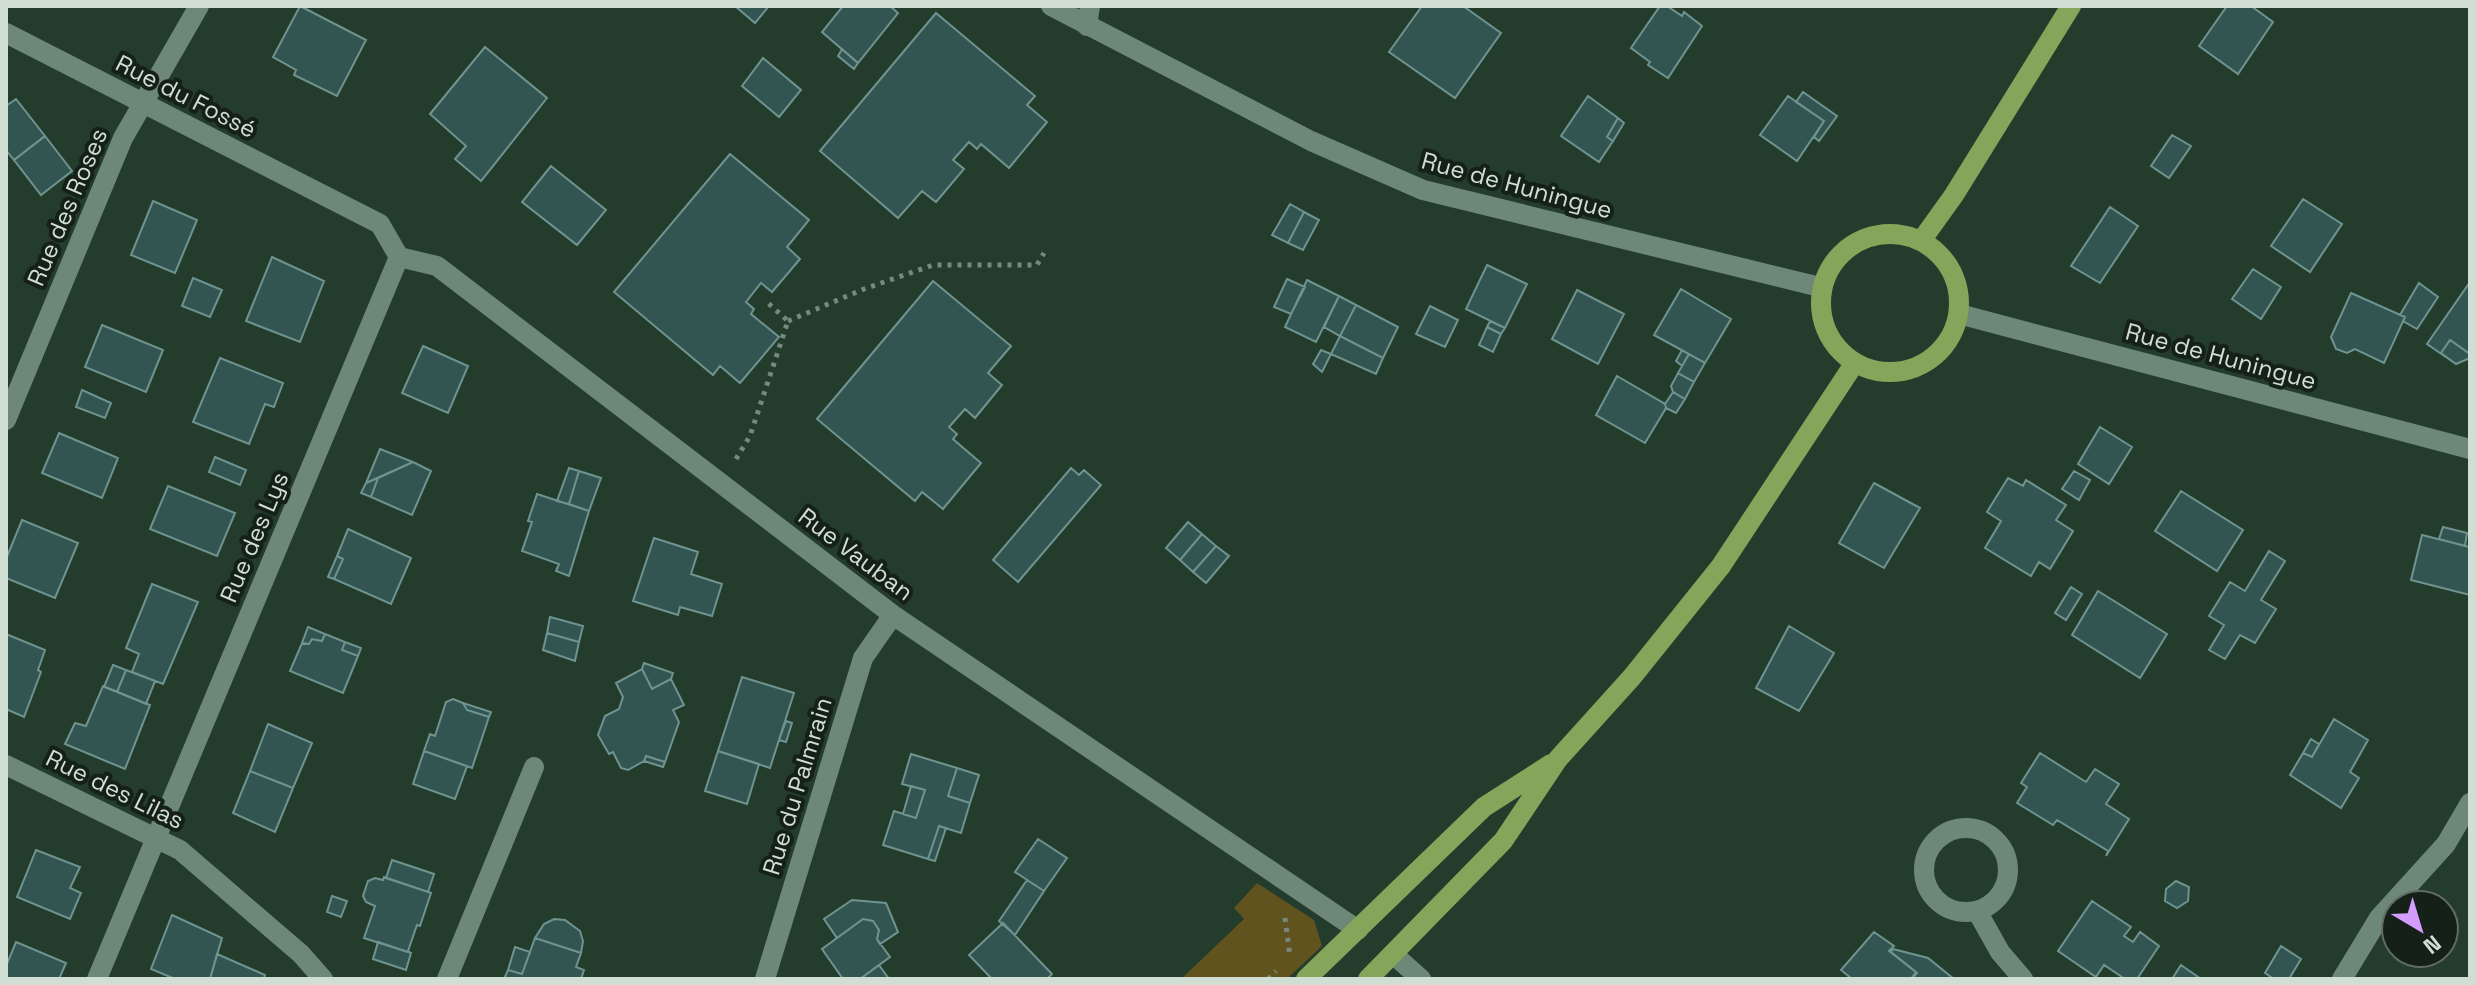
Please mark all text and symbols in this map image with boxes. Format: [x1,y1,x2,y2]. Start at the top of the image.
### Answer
street label: Rue du Fossé [111,47,261,145]
street label: Rue des Roses [20,124,114,290]
street label: Rue de Huningue [1418,145,1616,225]
street label: Rue de Huningue [2122,316,2320,396]
street label: Rue des Lys [213,467,295,607]
street label: Rue Vauban [792,501,920,607]
street label: Rue du Palmrain [755,693,839,879]
street label: Rue des Lilas [41,742,189,836]
north arrow [2380,889,2460,969]
text: N [2418,929,2447,960]

